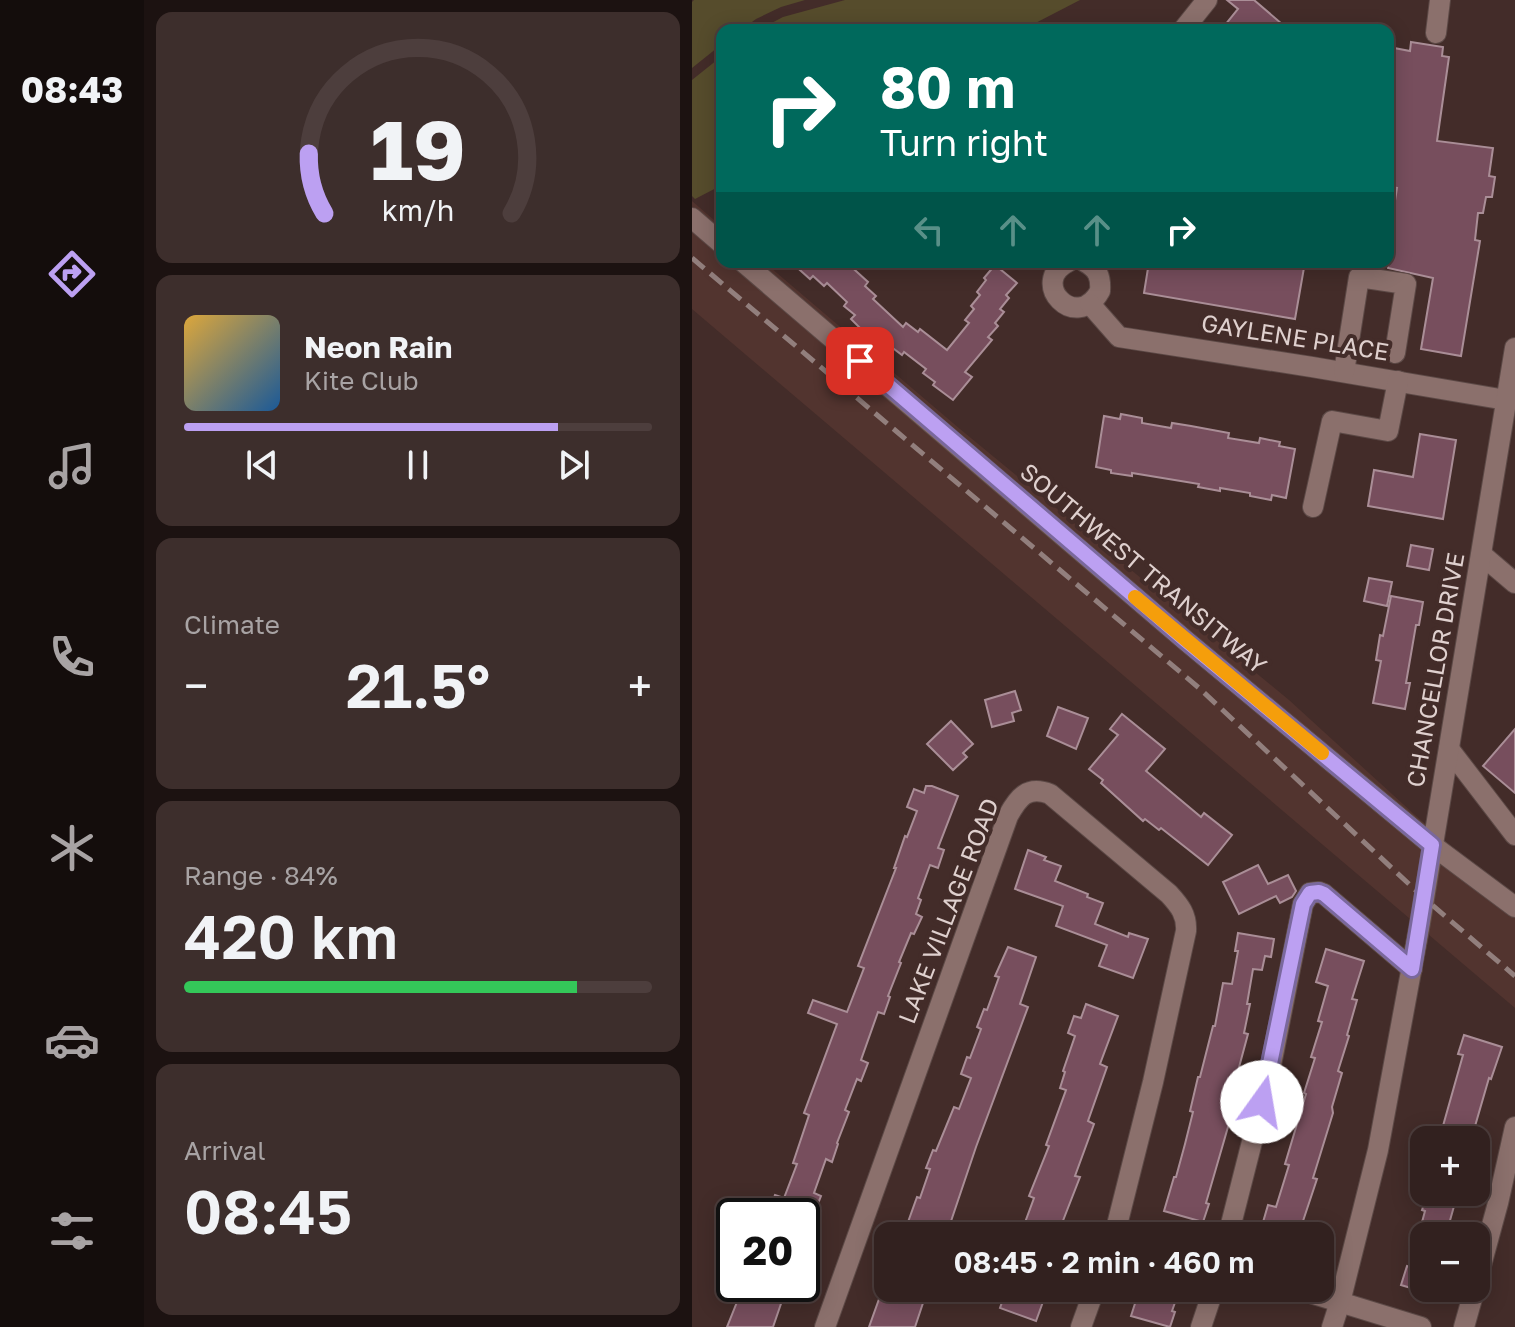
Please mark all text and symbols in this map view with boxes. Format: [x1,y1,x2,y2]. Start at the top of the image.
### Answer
text: 80 m [880,53,1015,120]
icon: right [748,56,852,160]
text: 08:43 [21,68,123,111]
text: 19 [370,97,466,197]
text: Turn right [880,121,1048,164]
text: km/h [382,193,454,227]
icon: left [907,208,951,252]
icon: ahead [991,208,1035,252]
icon: ahead [1075,208,1119,252]
icon: right [1159,208,1203,252]
icon: directions [44,246,100,302]
street label: GAYLENE PLACE [1199,307,1391,366]
pin [826,327,894,395]
text: Neon Rain [304,329,452,365]
icon: arrive [838,339,882,383]
text: Kite Club [304,365,419,396]
icon: music [44,438,100,494]
icon: previous [240,443,284,487]
icon: pause [396,443,440,487]
icon: next [552,443,596,487]
street label: SOUTHWEST TRANSITWAY [1015,456,1273,680]
street label: CHANCELLOR DRIVE [1400,550,1469,789]
text: Climate [184,609,280,640]
icon: phone [44,629,100,685]
text: 21.5° [346,649,490,721]
text: − [184,659,208,712]
text: + [628,659,652,712]
street label: LAKE VILLAGE ROAD [891,794,1004,1027]
icon: climate [44,820,100,876]
text: Range · 84% [184,860,338,891]
text: 420 km [184,900,398,972]
icon: car [44,1012,100,1068]
position arrow [1220,1060,1304,1144]
map controls [1410,1126,1490,1302]
button: + [1410,1126,1490,1206]
text: Arrival [184,1135,265,1166]
text: 08:45 [184,1175,352,1247]
speed limit sign: 20 [716,1198,820,1302]
icon: filters [44,1203,100,1259]
button: − [1410,1222,1490,1302]
text: 08:45 · 2 min · 460 m [953,1244,1255,1280]

